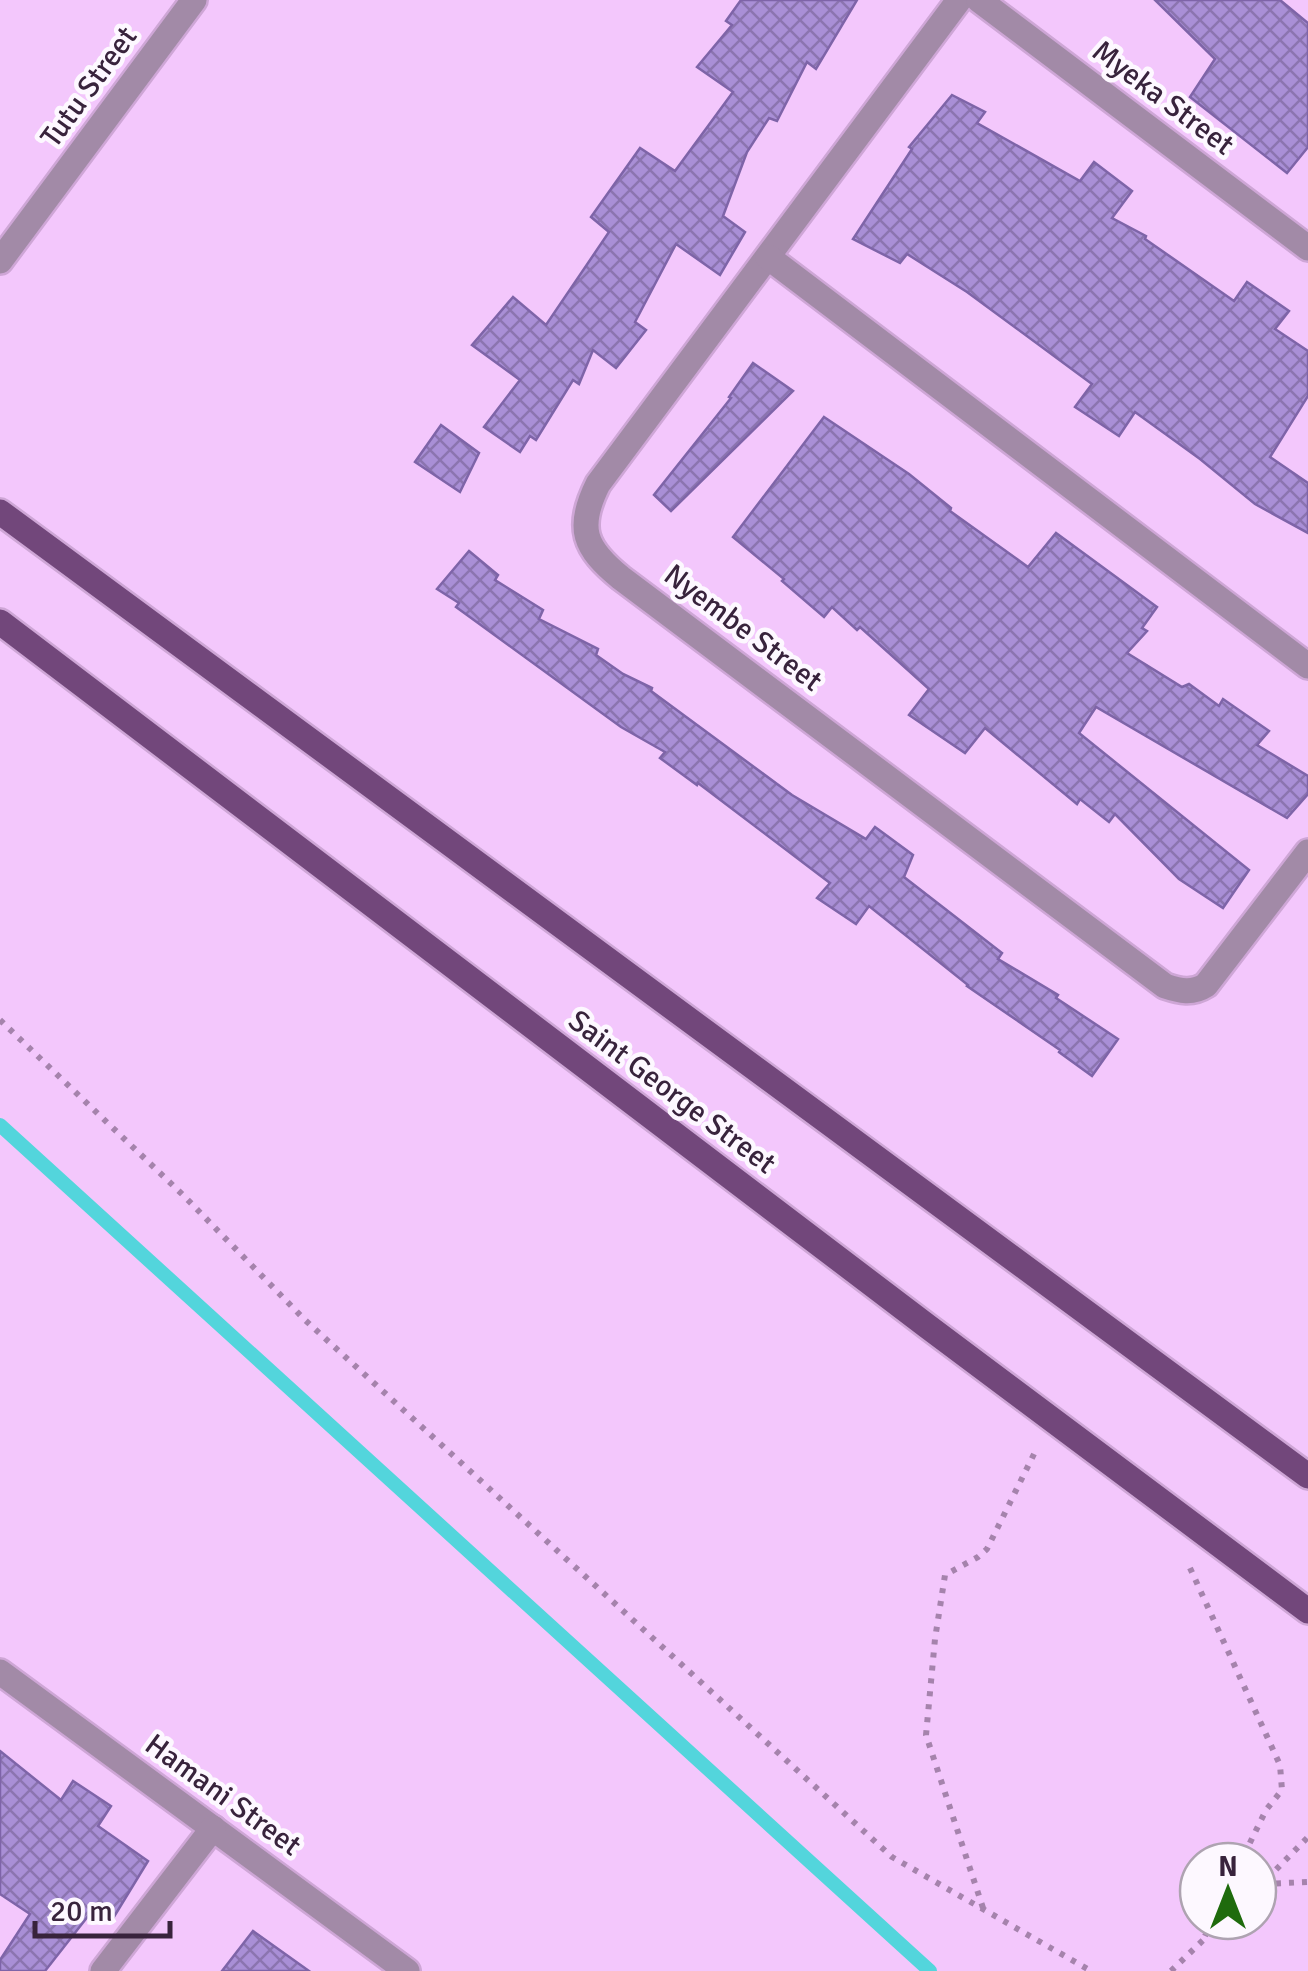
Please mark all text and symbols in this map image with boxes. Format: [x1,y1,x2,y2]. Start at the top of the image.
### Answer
street label: Tutu Street [33,19,145,155]
street label: Myeka Street [1085,33,1241,163]
street label: Nyembe Street [657,556,829,700]
street label: Saint George Street [561,1002,783,1182]
street label: Hamani Street [138,1726,308,1864]
north arrow [1178,1841,1278,1941]
text: N [1218,1850,1238,1884]
scale bar [35,1876,170,1938]
text: 20 m [50,1893,113,1930]

